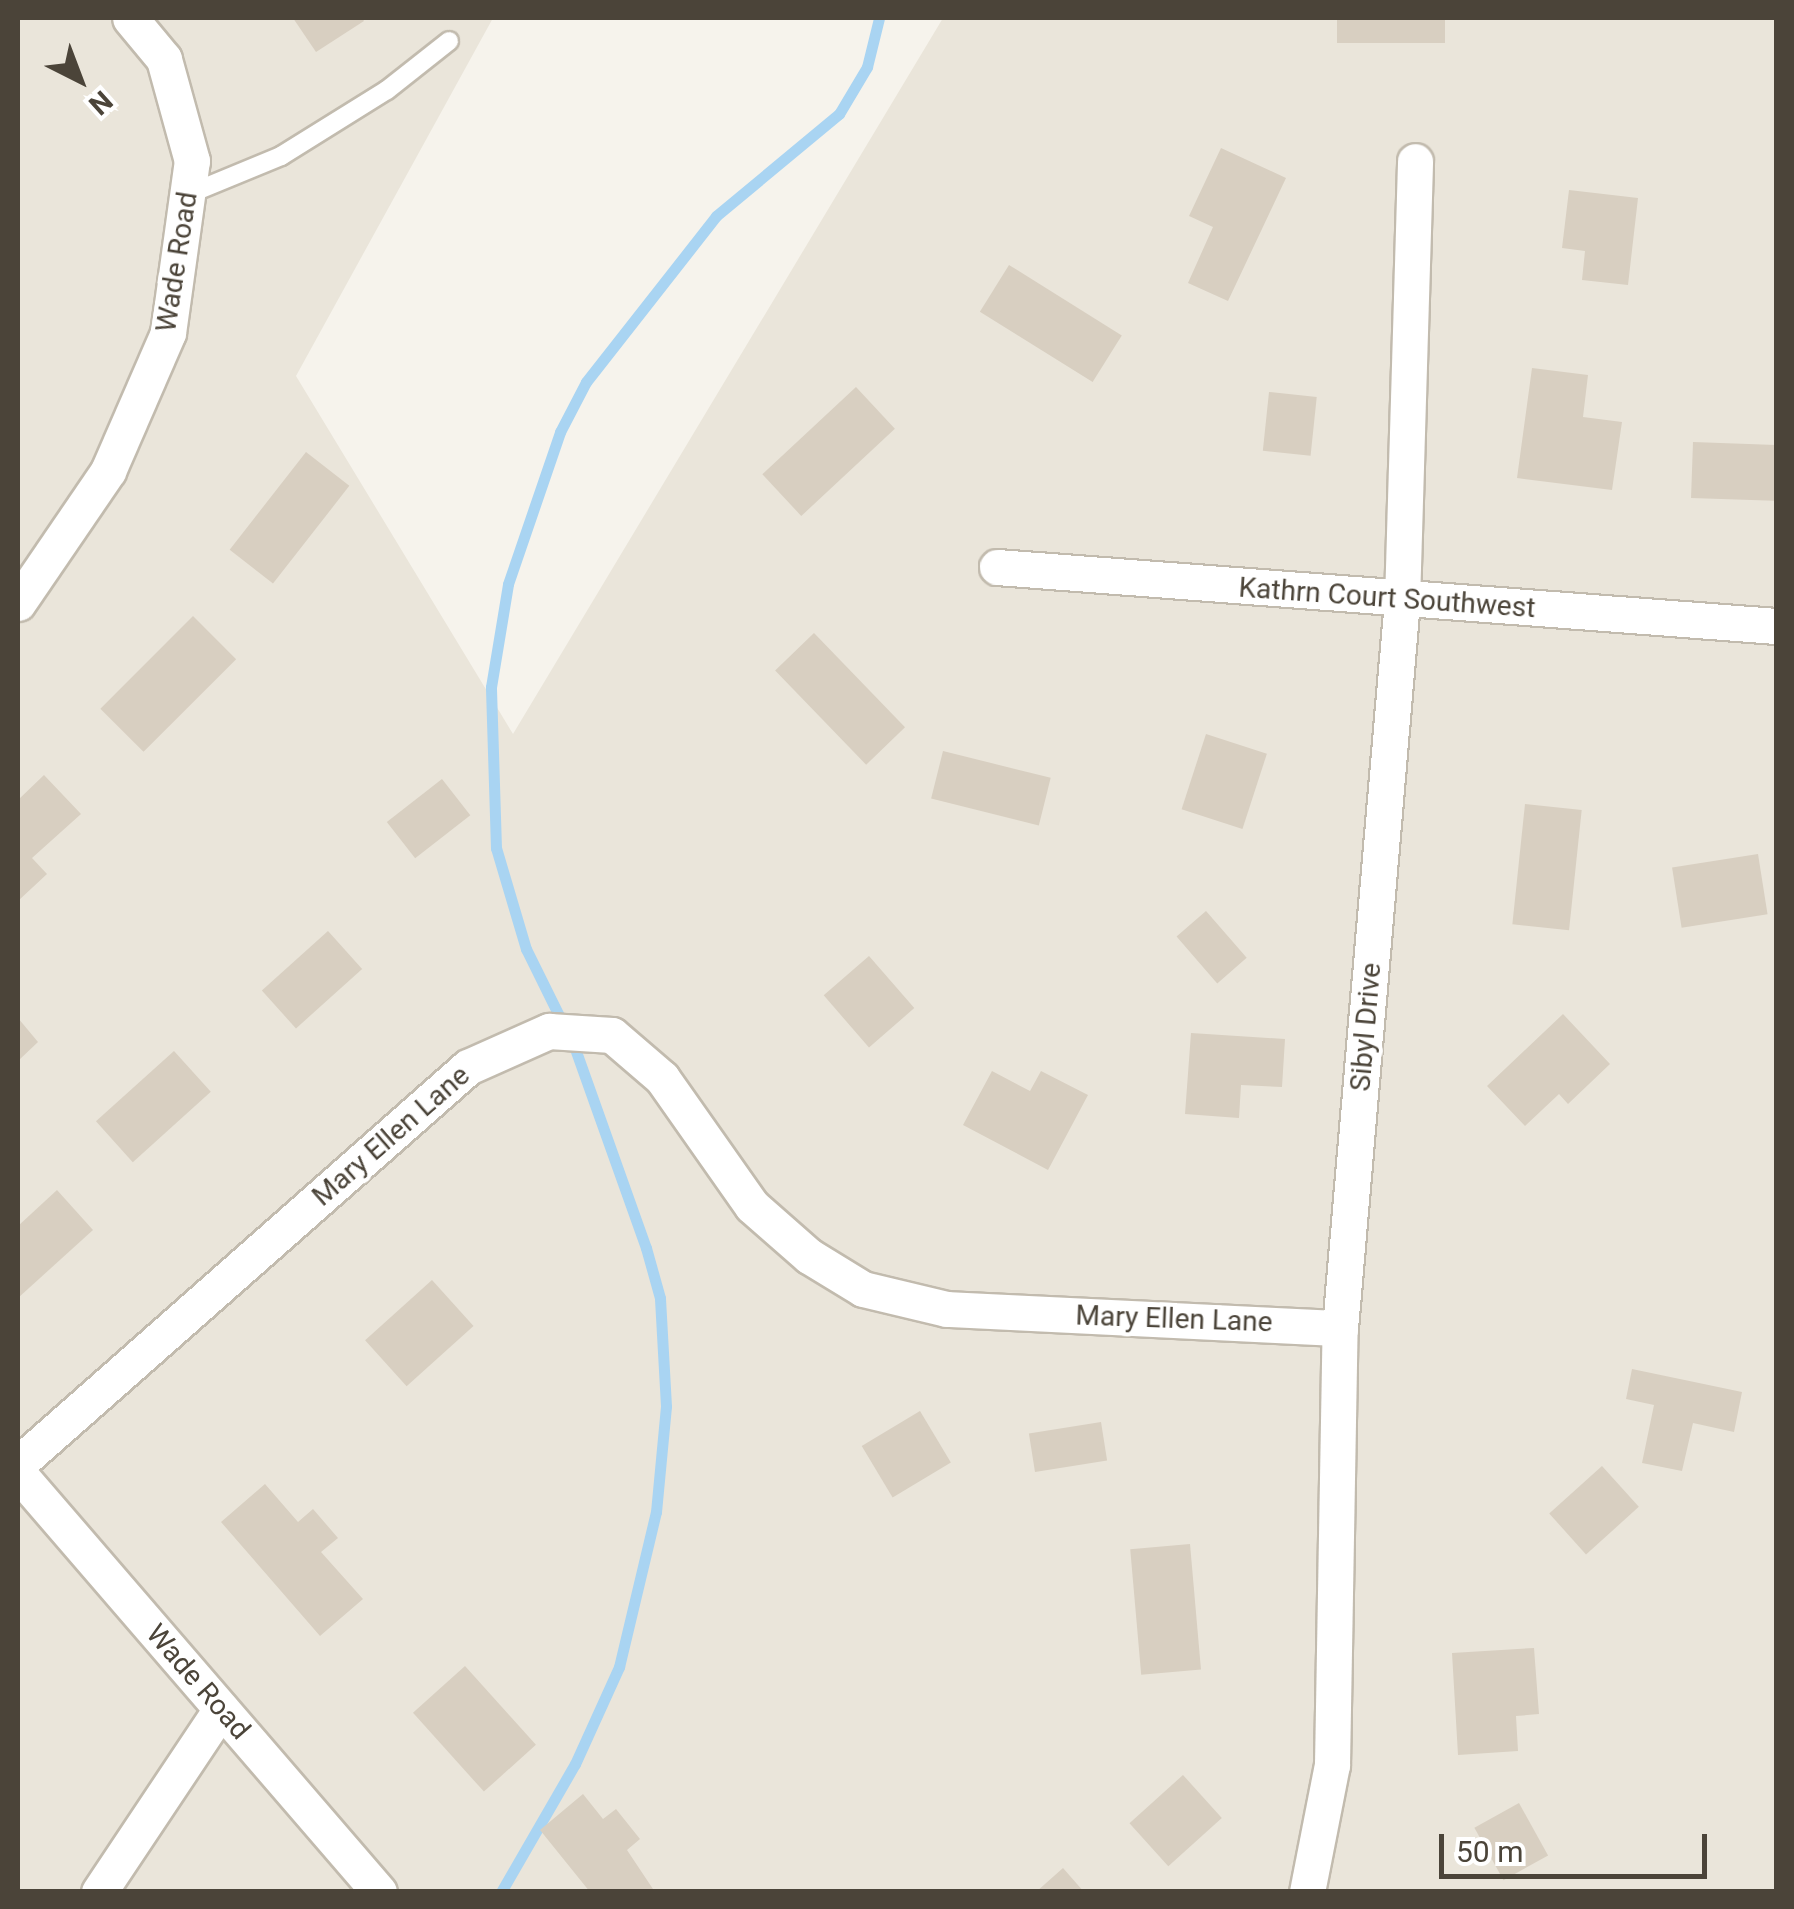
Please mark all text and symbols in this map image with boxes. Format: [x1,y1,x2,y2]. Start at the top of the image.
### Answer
north arrow [30,30,130,130]
text: N [82,84,119,122]
street label: Wade Road [149,190,205,334]
street label: Kathrn Court Southwest [1238,571,1536,625]
street label: Sibyl Drive [1344,961,1388,1093]
street label: Mary Ellen Lane [306,1059,476,1213]
street label: Mary Ellen Lane [1075,1299,1273,1339]
street label: Wade Road [139,1618,257,1746]
scale bar [1444,1814,1712,1876]
text: 50 m [1456,1834,1523,1869]

